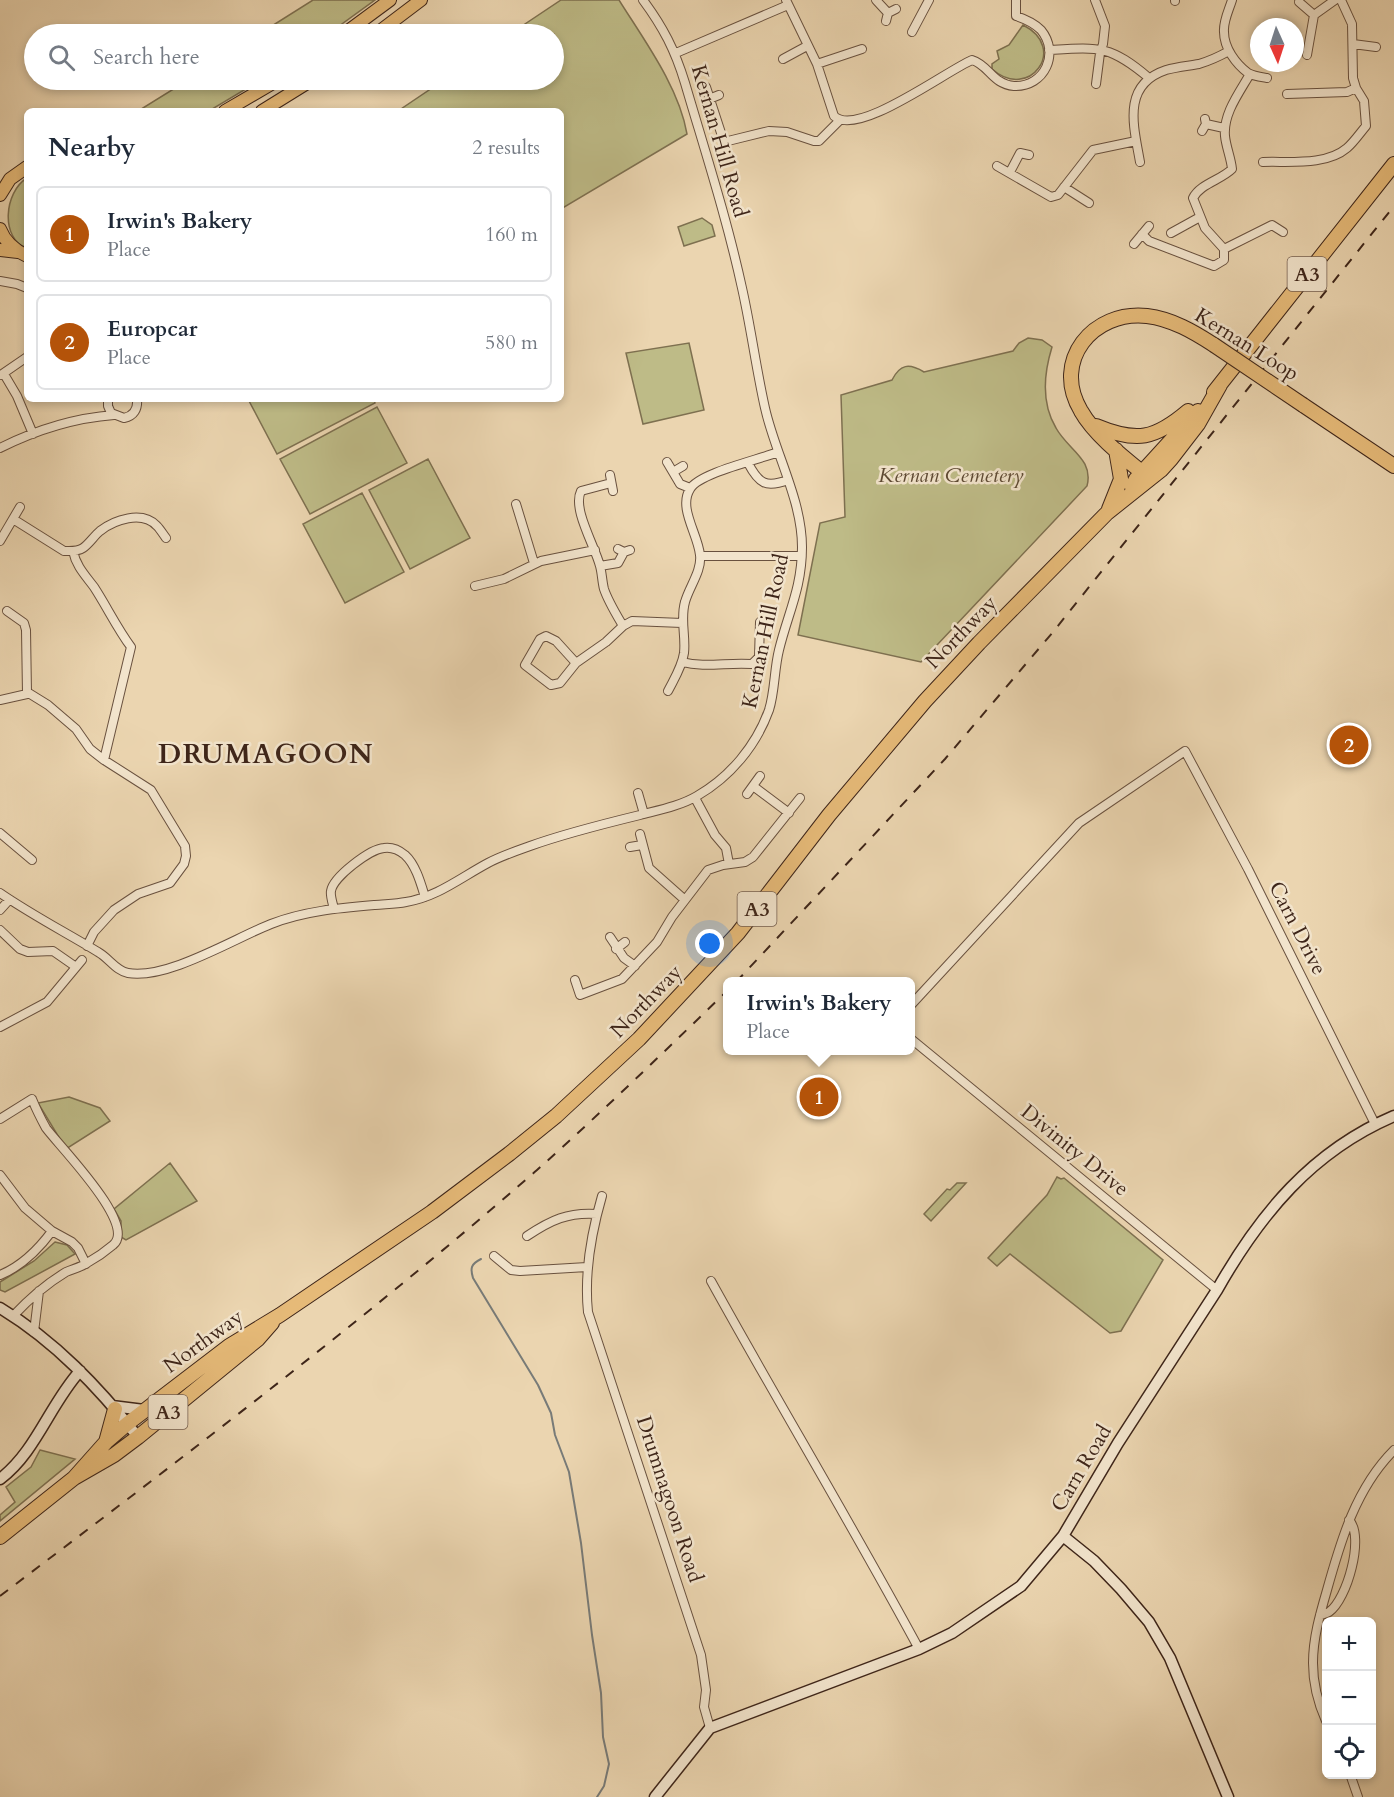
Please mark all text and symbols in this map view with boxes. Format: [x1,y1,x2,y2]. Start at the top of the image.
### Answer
north arrow [1250,18,1304,72]
search box [24,24,564,90]
icon: search [45,41,78,74]
text: Search here [93,42,200,72]
street label: Kernan Hill Road [684,62,755,221]
text: Nearby [48,130,136,165]
text: 2 results [472,134,540,161]
text: Irwin's Bakery [107,206,252,236]
text: 1 [64,221,75,248]
text: 160 m [485,221,538,248]
text: Place [107,236,151,263]
road number: A3 [1288,257,1326,291]
street label: Kernan Loop [1189,301,1304,388]
text: Europcar [107,314,198,344]
text: 2 [64,329,75,356]
text: 580 m [485,329,538,356]
text: Place [107,344,151,371]
park label: Kernan Cemetery [878,461,1024,490]
street label: Kernan Hill Road [735,551,796,711]
street label: Northway [919,589,1004,676]
pin: 2 [1330,722,1368,768]
district label: DRUMAGOON [158,736,374,773]
street label: Carn Drive [1262,877,1333,980]
road number: A3 [738,892,777,926]
your location [695,929,724,958]
street label: Northway [604,958,689,1045]
popup [723,977,915,1055]
text: Irwin's Bakery [746,988,892,1018]
text: Place [746,1018,790,1045]
pin: 1 [800,1074,838,1120]
street label: Divinity Drive [1014,1098,1135,1203]
street label: Northway [158,1303,249,1380]
road number: A3 [148,1395,188,1429]
street label: Drumnagoon Road [629,1412,710,1586]
street label: Carn Road [1044,1419,1119,1517]
map controls [1322,1617,1376,1779]
button: + [1322,1617,1376,1671]
button: − [1322,1671,1376,1725]
button: locate [1322,1725,1376,1779]

